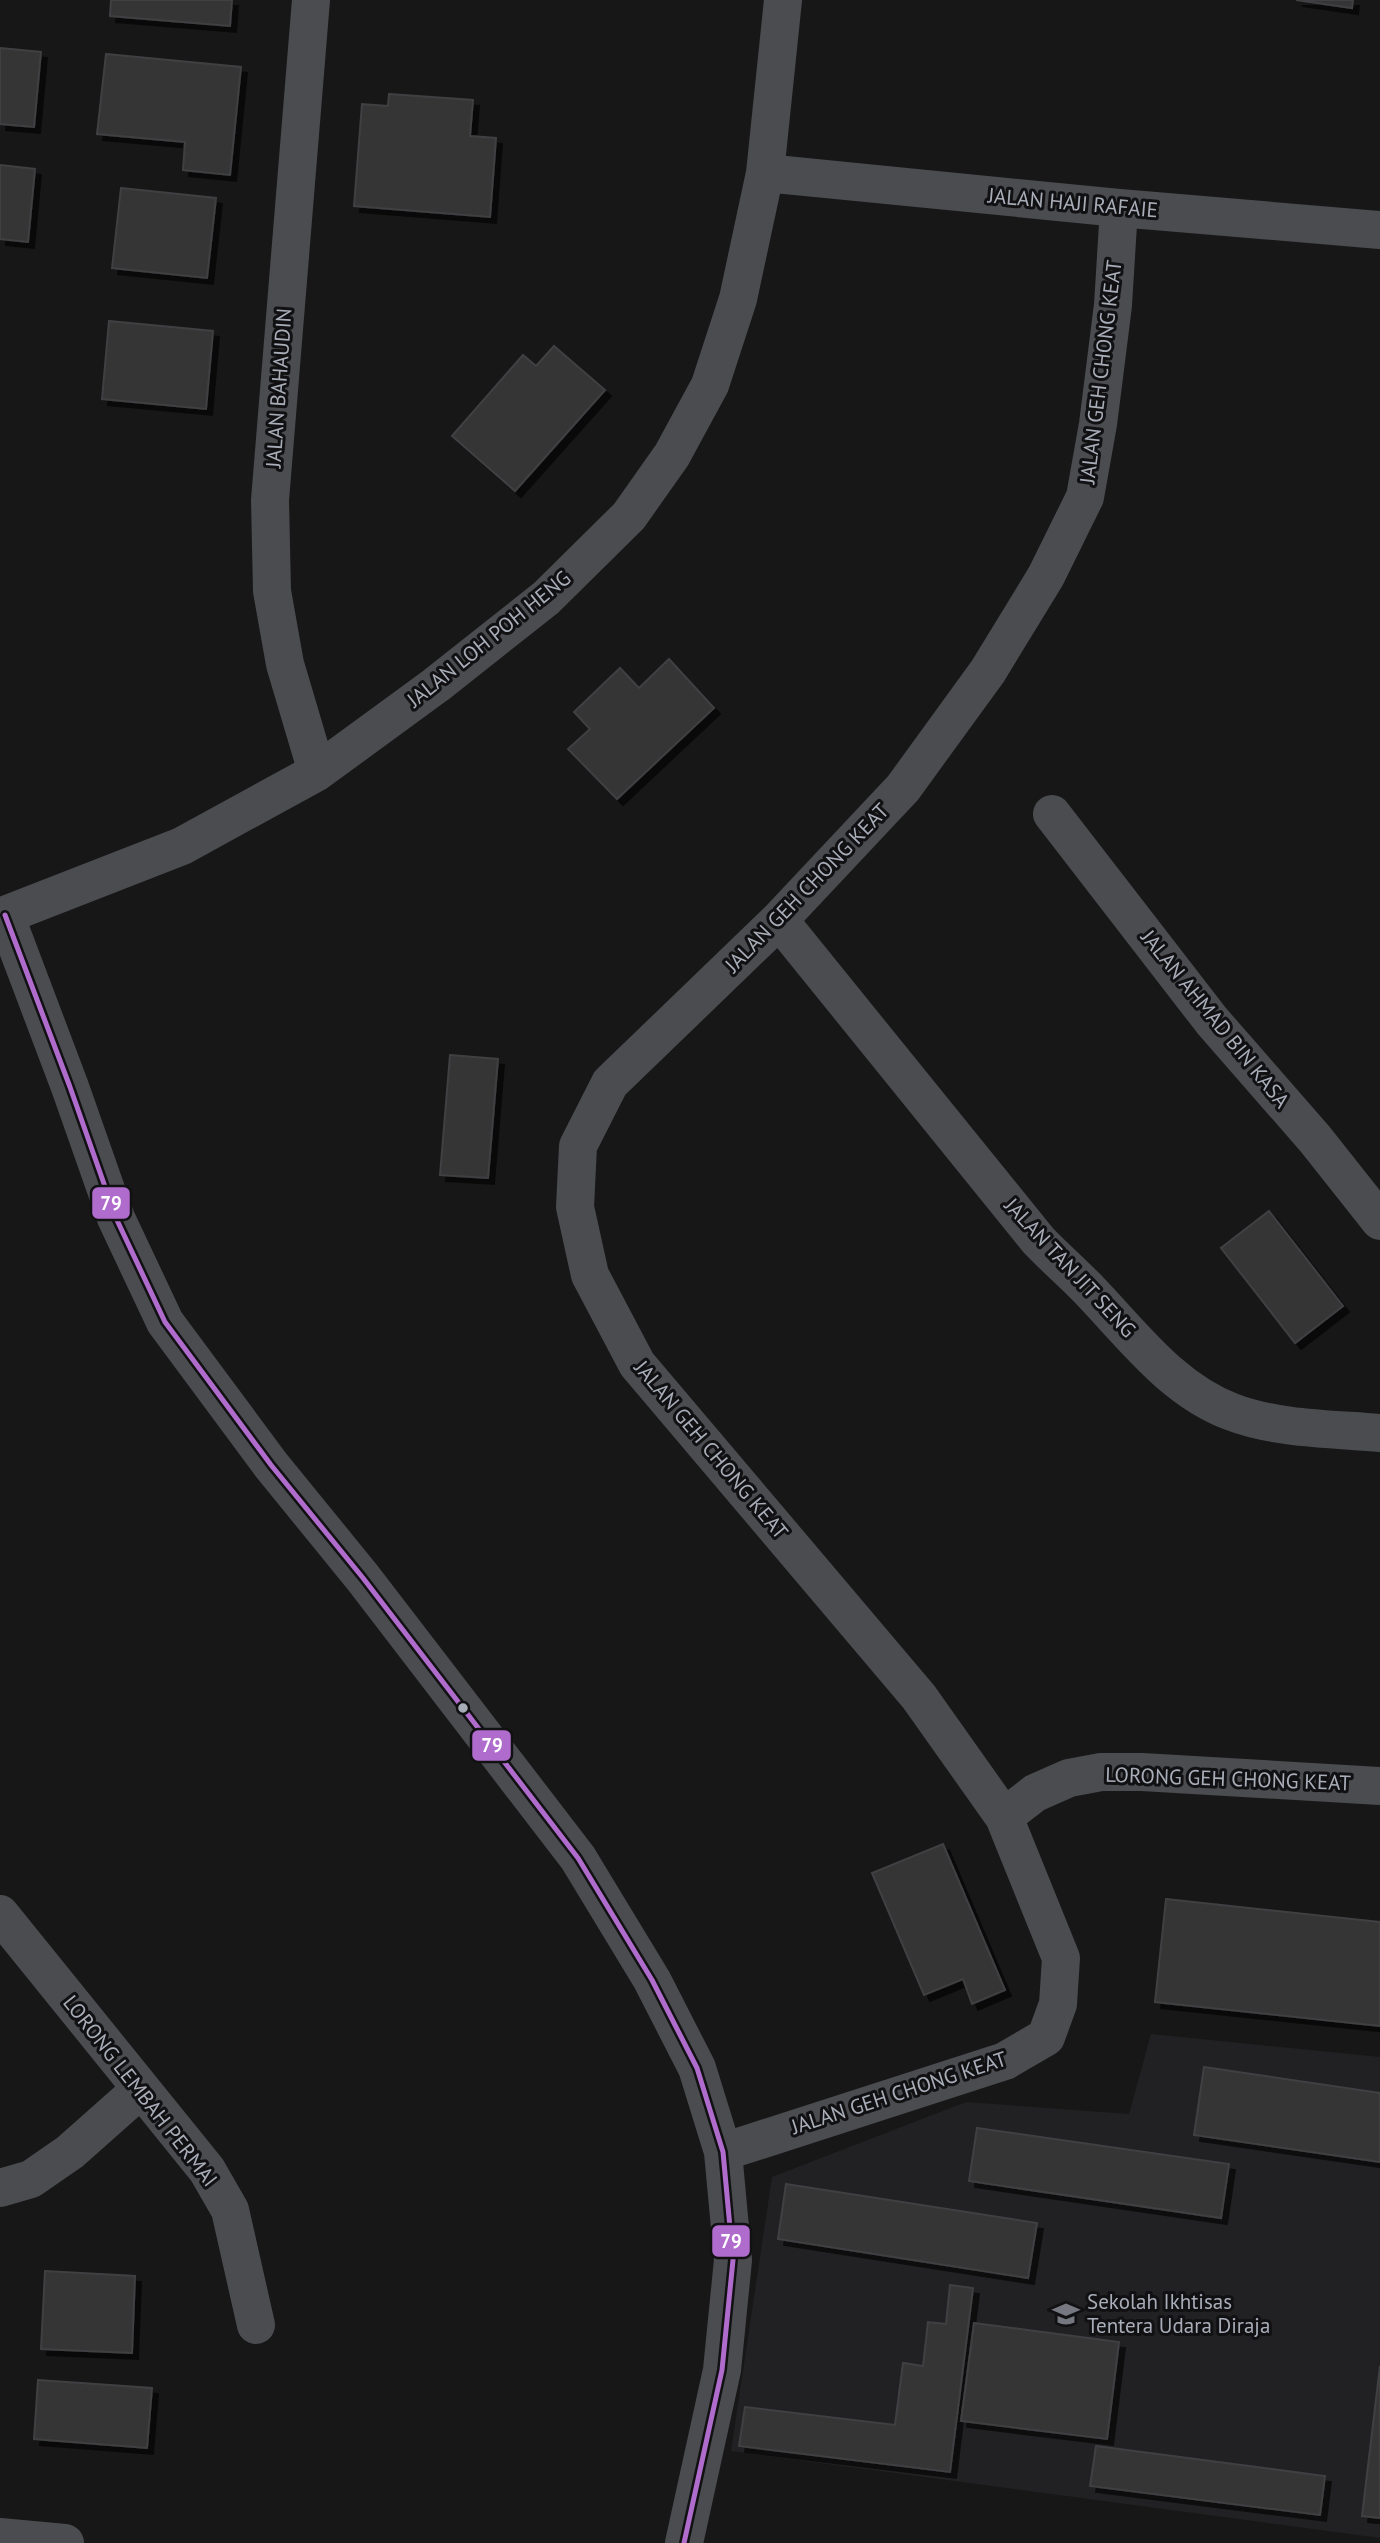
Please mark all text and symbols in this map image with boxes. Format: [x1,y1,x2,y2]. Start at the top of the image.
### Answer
street label: JALAN HAJI RAFAIE [986,182,1159,223]
street label: JALAN GEH CHONG KEAT [1073,258,1128,486]
street label: JALAN BAHAUDIN [259,307,298,470]
street label: JALAN LOH POH HENG [401,564,576,714]
street label: JALAN GEH CHONG KEAT [718,797,895,979]
street label: JALAN AHMAD BIN KASA [1135,923,1296,1114]
line badge: 79 [91,1186,131,1220]
text: 79 [100,1191,122,1215]
street label: JALAN TAN JIT SENG [998,1192,1142,1343]
street label: JALAN GEH CHONG KEAT [628,1354,794,1545]
unlabelled marker [456,1701,470,1715]
line badge: 79 [471,1729,512,1762]
text: 79 [481,1733,503,1757]
street label: LORONG GEH CHONG KEAT [1105,1761,1352,1796]
street label: LORONG LEMBAH PERMAI [57,1989,224,2192]
street label: JALAN GEH CHONG KEAT [787,2045,1010,2140]
line badge: 79 [711,2224,751,2258]
text: 79 [720,2229,742,2253]
place label: Sekolah Ikhtisas Tentera Udara Diraja [1087,2288,1270,2339]
school or university icon: Sekolah Ikhtisas Tentera Udara Diraja [1051,2299,1081,2329]

